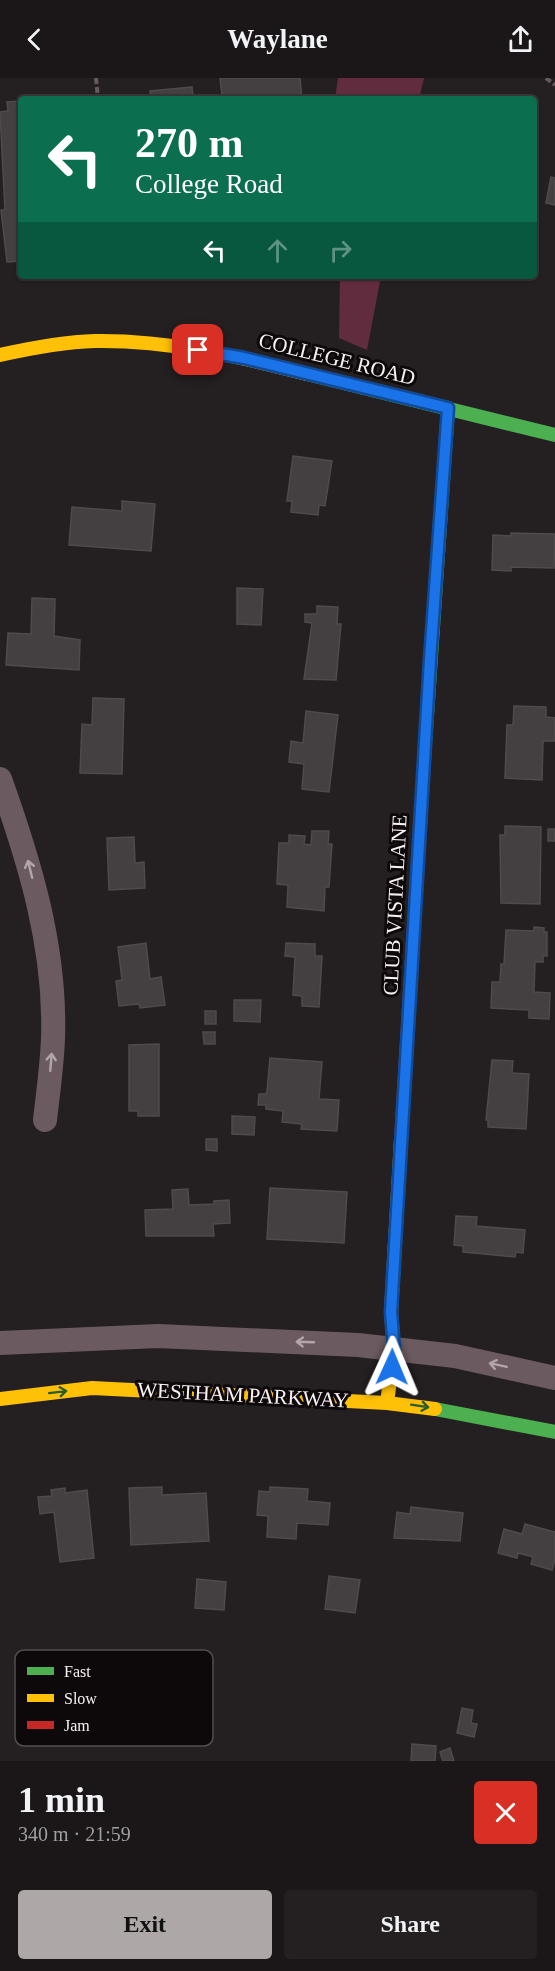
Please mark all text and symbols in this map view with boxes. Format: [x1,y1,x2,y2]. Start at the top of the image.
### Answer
icon: back [18,23,51,56]
icon: share [504,23,537,56]
text: Waylane [227,24,328,54]
icon: left [36,120,114,198]
text: 270 m [135,120,244,166]
text: College Road [135,169,283,199]
icon: left [198,234,231,267]
icon: ahead [261,234,294,267]
icon: right [324,234,357,267]
pin [172,324,223,375]
street label: COLLEGE ROAD [256,328,418,390]
icon: arrive [181,333,214,366]
street label: CLUB VISTA LANE [378,814,412,996]
one-way arrow [24,860,36,879]
one-way arrow [46,1053,57,1073]
position arrow [360,1335,424,1399]
one-way arrow [295,1337,315,1348]
one-way arrow [489,1359,508,1370]
street label: WESTHAM PARKWAY [137,1377,349,1413]
one-way arrow [48,1386,67,1397]
one-way arrow [410,1400,430,1411]
legend [15,1650,213,1746]
text: Fast [64,1663,91,1680]
text: Slow [64,1690,97,1707]
text: Jam [64,1717,90,1734]
text: 1 min [18,1780,105,1820]
button: close [474,1781,537,1844]
text: 340 m · 21:59 [18,1823,131,1845]
button: Exit [18,1890,272,1959]
button: Share [284,1890,537,1959]

